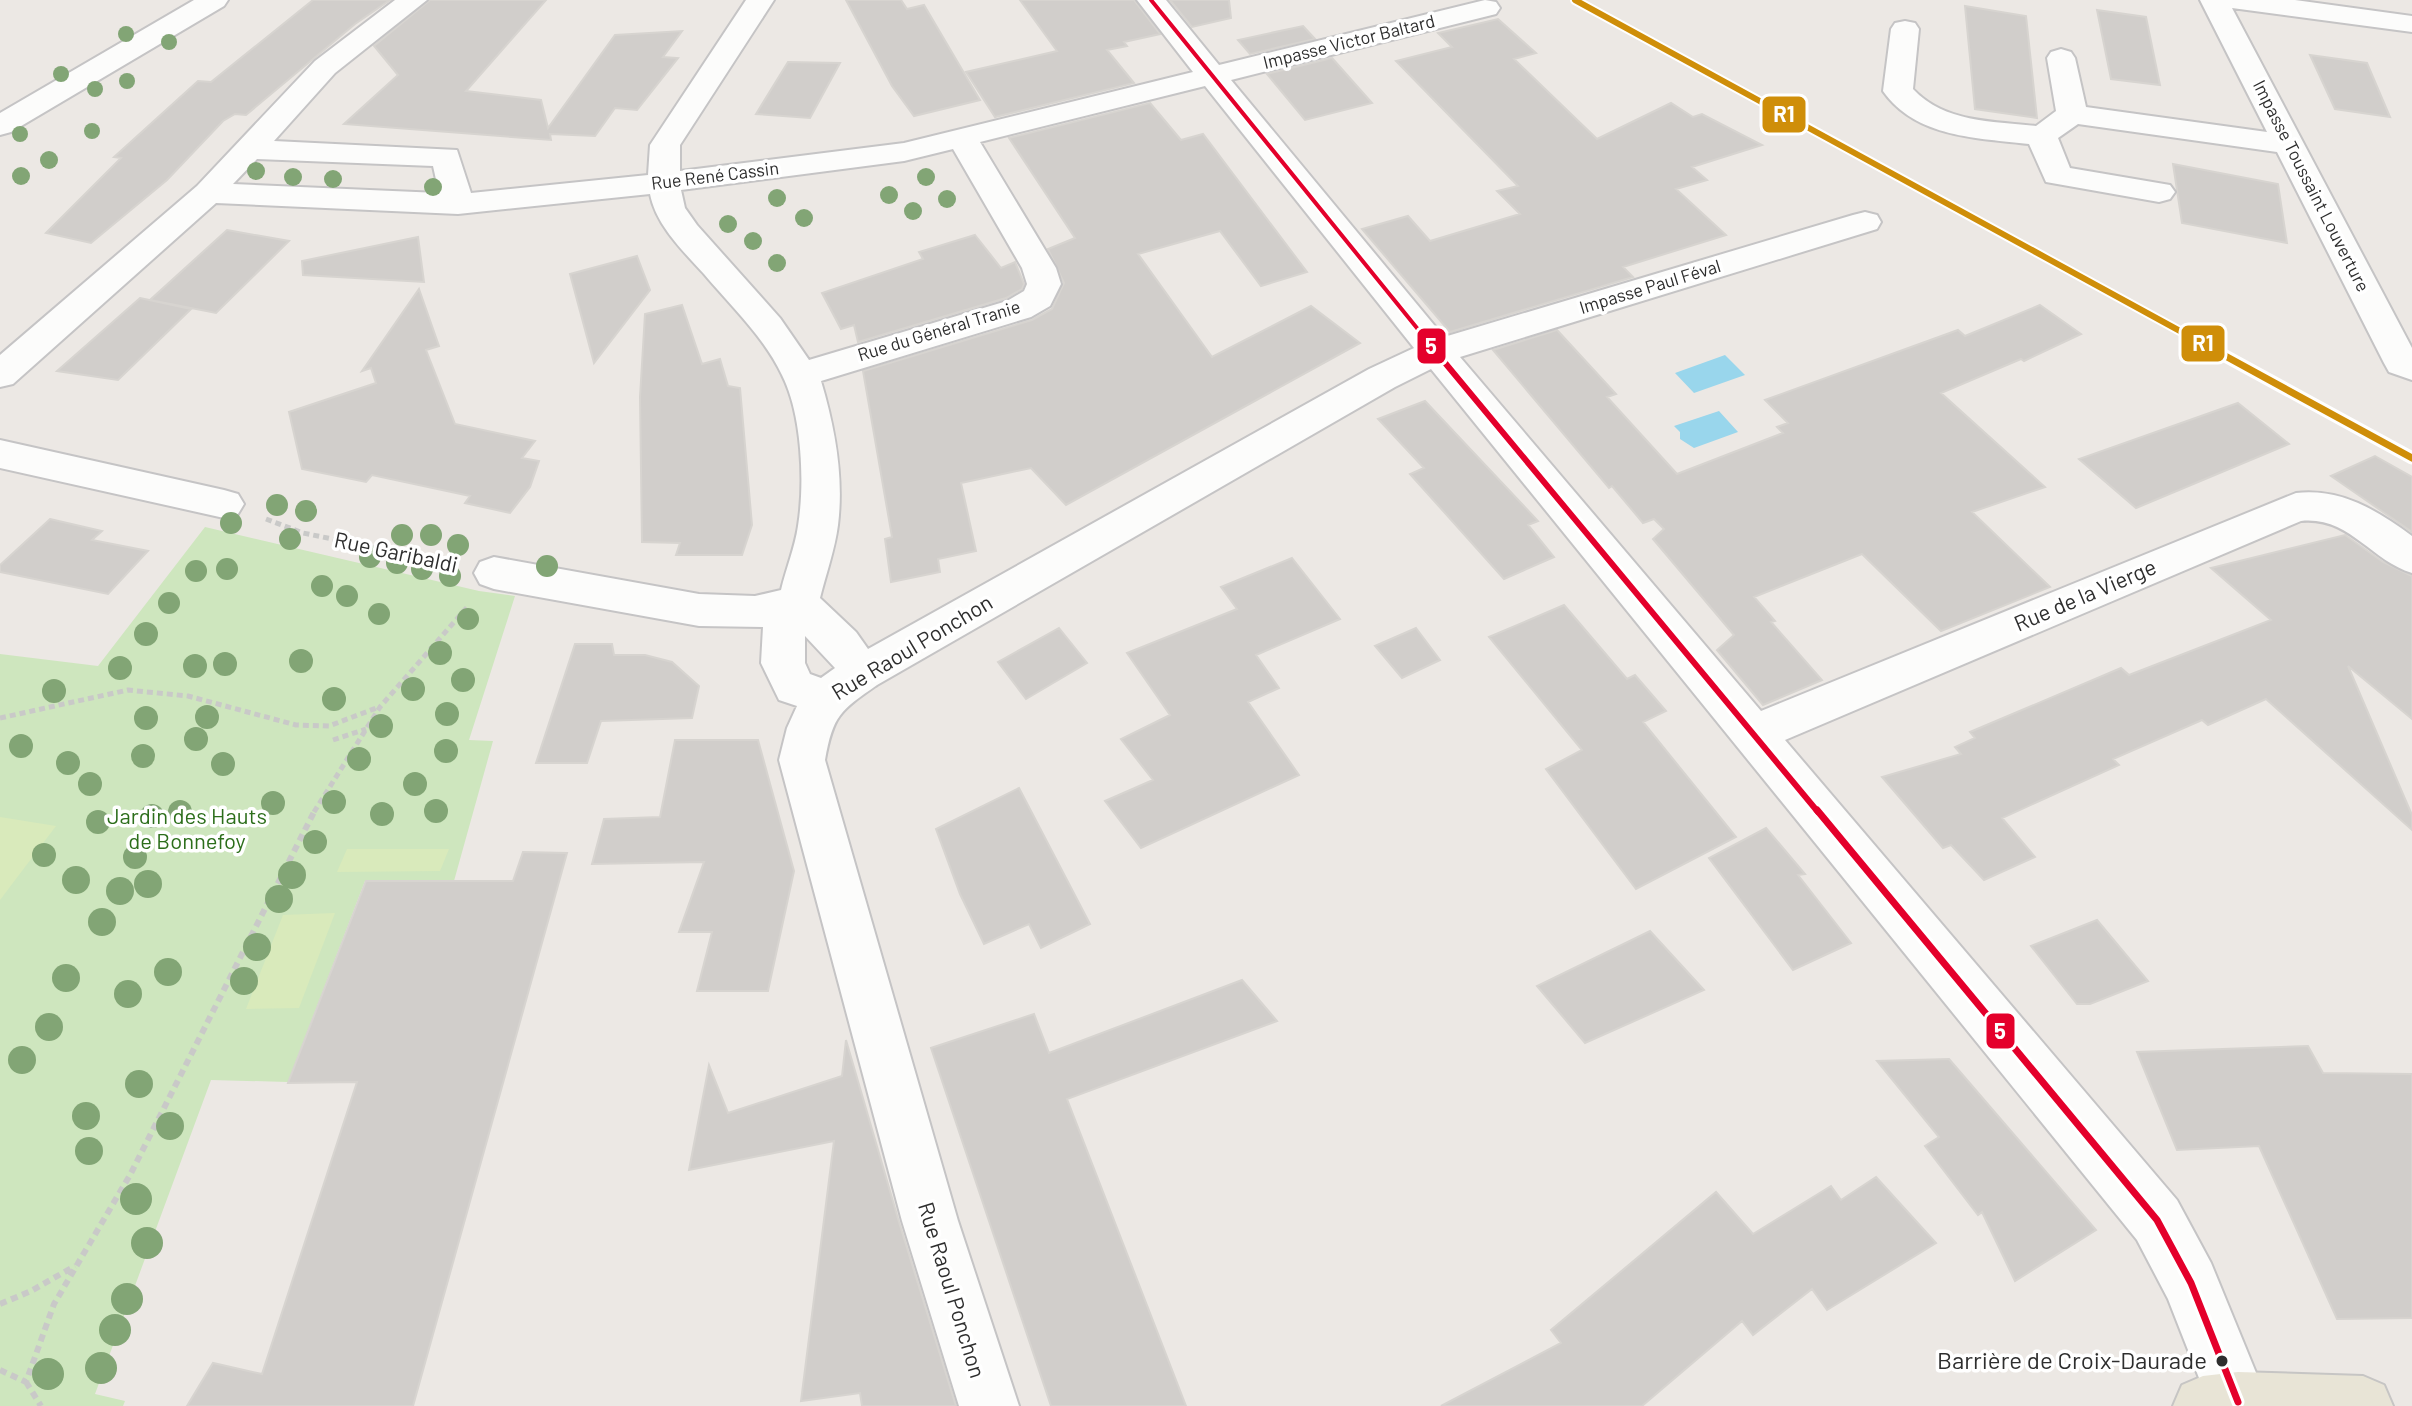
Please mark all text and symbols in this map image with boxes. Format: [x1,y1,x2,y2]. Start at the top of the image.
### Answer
street label: Impasse Victor Baltard [1261,9,1437,73]
street label: Impasse Toussaint Louverture [2249,76,2375,295]
line badge: R1 [1761,95,1807,134]
text: R1 [1773,100,1795,126]
street label: Rue René Cassin [650,156,780,194]
street label: Impasse Paul Féval [1576,254,1723,318]
street label: Rue du Général Tranie [855,295,1023,365]
line badge: R1 [2180,324,2226,363]
line badge: 5 [1416,327,1447,365]
text: R1 [2192,329,2214,355]
text: 5 [1425,332,1437,358]
street label: Rue Garibaldi [332,525,460,577]
street label: Rue de la Vierge [2010,552,2160,636]
street label: Rue Raoul Ponchon [827,588,996,704]
park label: Jardin des Hauts de Bonnefoy [107,802,267,853]
line badge: 5 [1985,1012,2016,1050]
text: 5 [1994,1017,2006,1043]
street label: Rue Raoul Ponchon [914,1199,992,1381]
place label: Barrière de Croix-Daurade [1937,1345,2207,1374]
marker: Barrière de Croix-Daurade [2214,1353,2230,1369]

